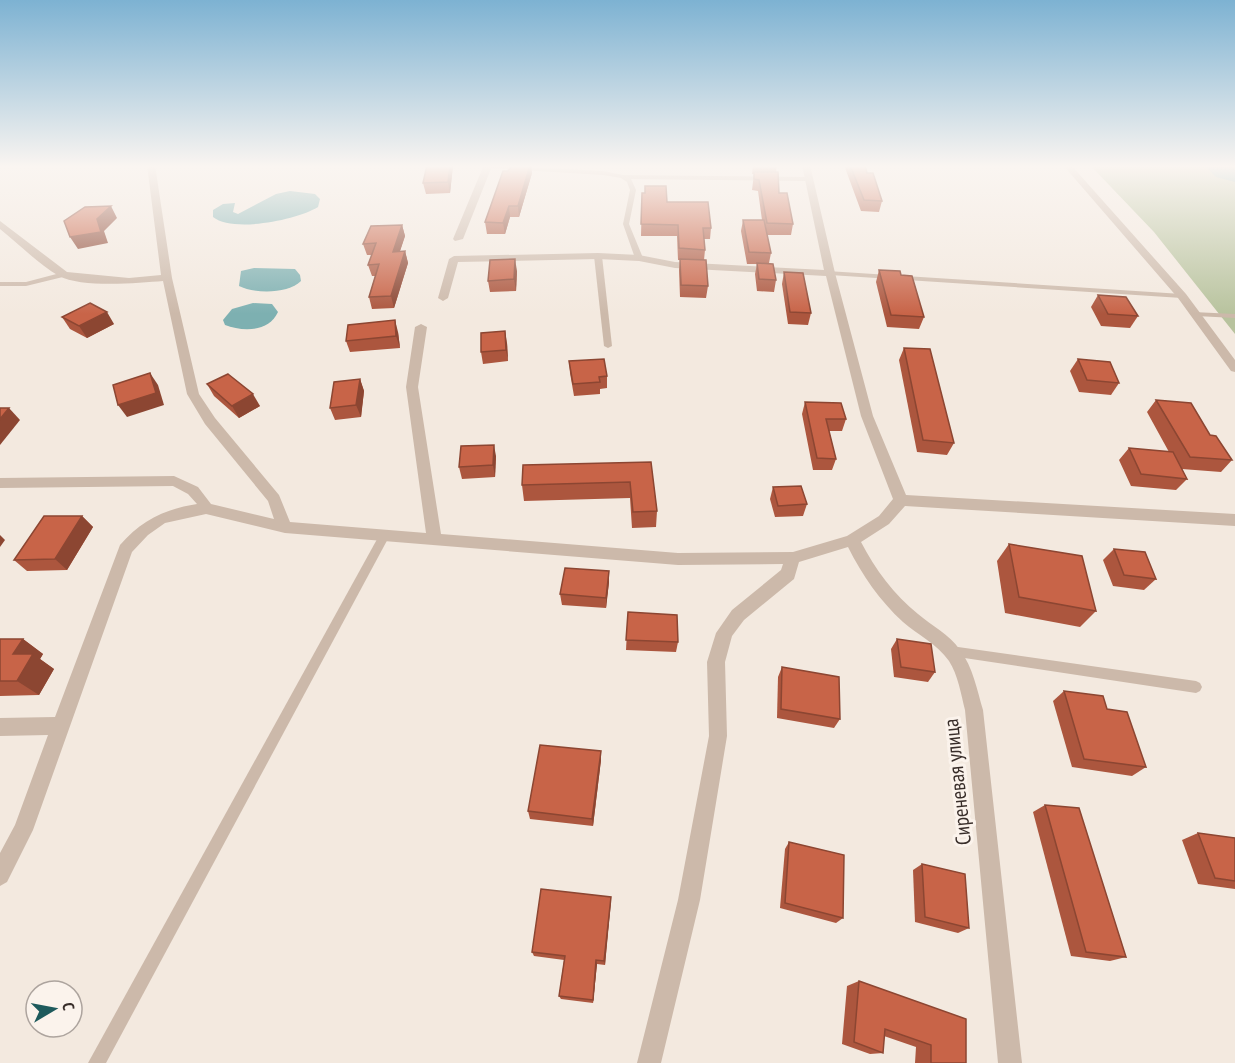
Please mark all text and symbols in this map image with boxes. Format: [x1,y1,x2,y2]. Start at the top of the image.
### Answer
street label: Сиреневая улица [937,718,977,846]
north arrow [24,979,84,1039]
text: С [58,1001,79,1012]

